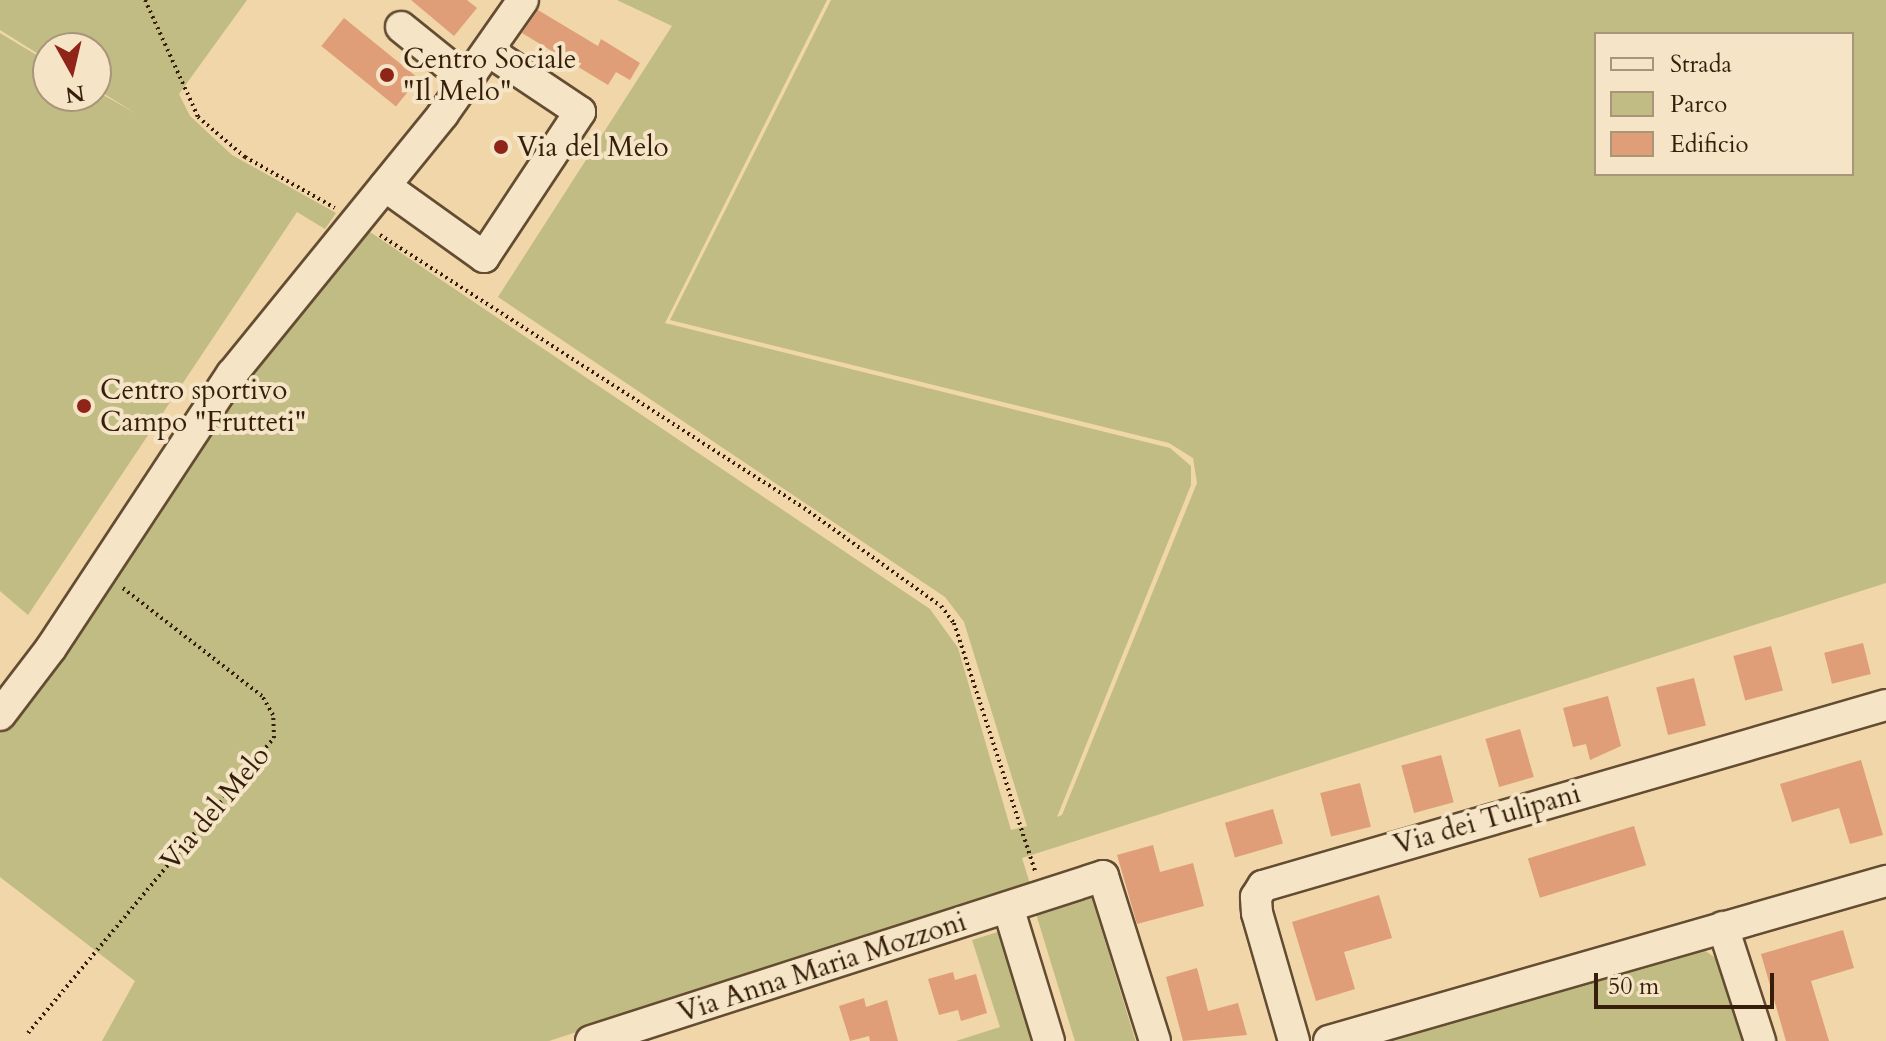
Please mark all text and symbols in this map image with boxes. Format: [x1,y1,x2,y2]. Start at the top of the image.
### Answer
north arrow [32,32,112,112]
legend [1594,32,1854,176]
place label: Centro Sociale "Il Melo" [403,42,576,108]
text: Strada [1670,48,1732,81]
marker: Centro Sociale "Il Melo" [378,66,396,84]
text: N [64,78,87,110]
text: Parco [1670,88,1727,121]
text: Edificio [1670,128,1749,161]
place label: Via del Melo [517,130,669,164]
marker: Via del Melo [492,138,510,156]
place label: Centro sportivo Campo "Frutteti" [100,373,306,439]
marker: Centro sportivo Campo "Frutteti" [75,397,93,415]
street label: Via del Melo [153,739,277,877]
street label: Via dei Tulipani [1390,776,1584,862]
street label: Via Anna Maria Mozzoni [674,905,970,1029]
scale bar [1598,957,1778,1007]
text: 50 m [1608,970,1659,1003]

